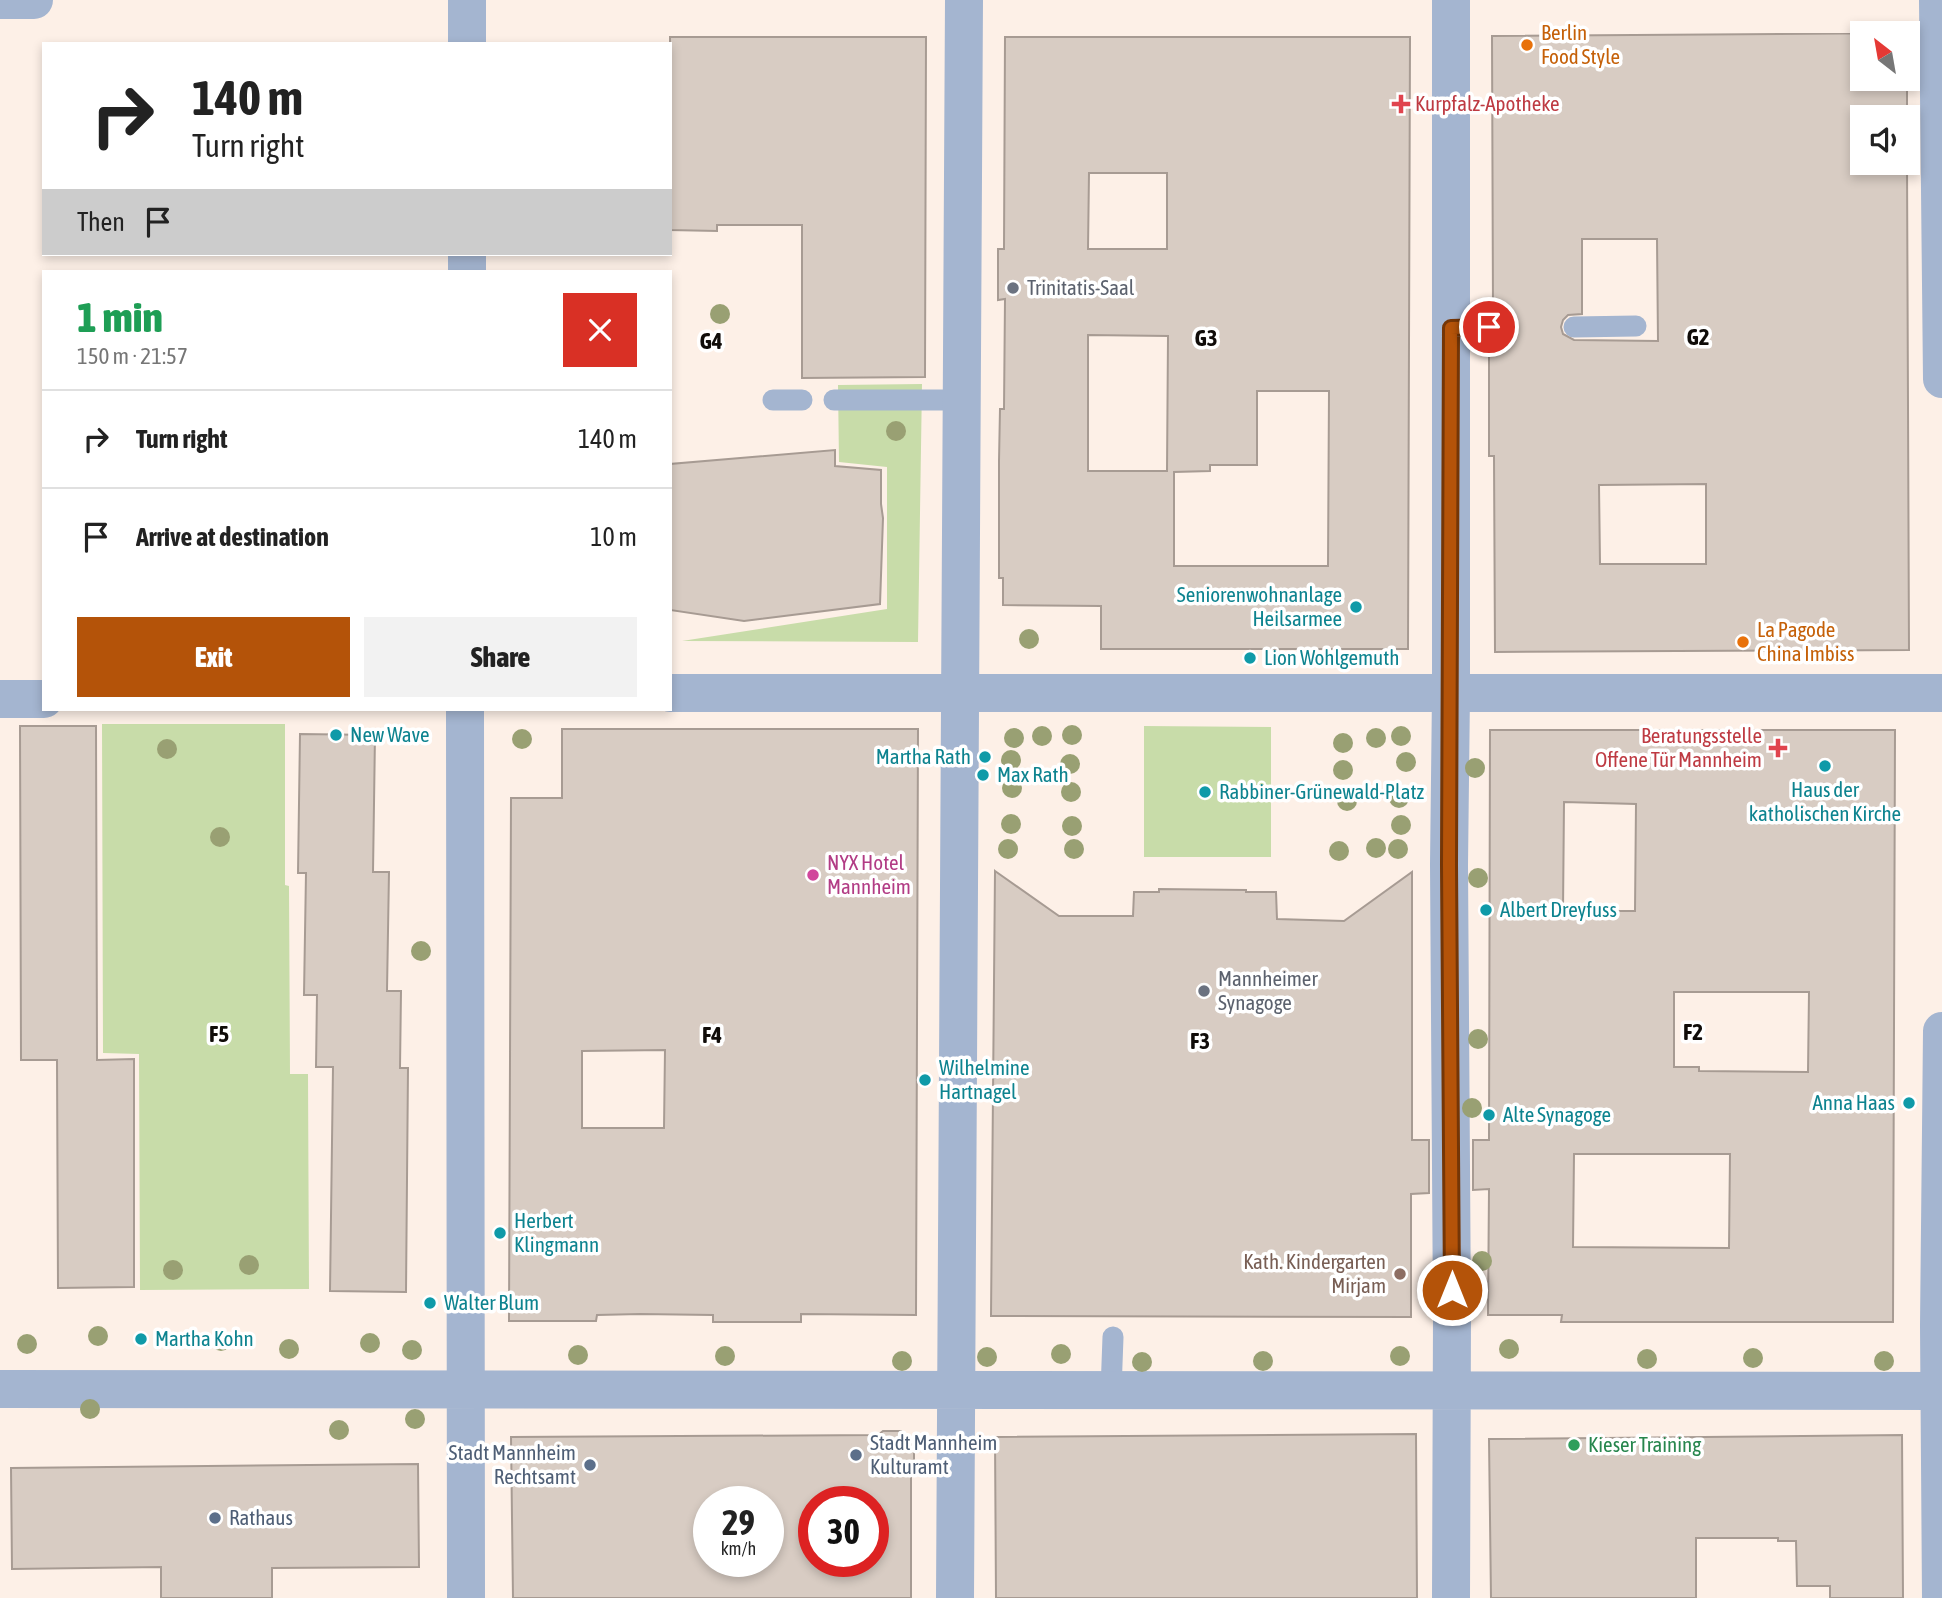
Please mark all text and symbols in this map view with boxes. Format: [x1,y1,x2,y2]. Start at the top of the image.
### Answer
place label: Berlin Food Style [1541,20,1620,68]
north arrow [1850,21,1920,91]
map controls [1850,21,1920,175]
marker: Berlin Food Style [1519,37,1535,53]
text: 140 m [192,69,303,125]
icon: right [77,70,168,161]
place label: Kurpfalz-Apotheke [1415,91,1560,115]
marker: Kurpfalz-Apotheke [1393,96,1409,112]
button: sound [1850,105,1920,175]
text: Turn right [192,127,305,164]
icon: arrive [139,203,177,241]
text: Then [77,207,125,237]
place label: Trinitatis-Saal [1027,275,1135,299]
marker: Trinitatis-Saal [1005,280,1021,296]
text: 1 min [77,293,163,341]
button: close [563,293,637,367]
pin [1459,297,1519,357]
icon: arrive [1470,308,1508,346]
district label: G2 [1687,324,1710,350]
district label: G3 [1195,325,1218,351]
district label: G4 [700,328,723,354]
text: 150 m · 21:57 [77,343,188,369]
icon: right [77,420,115,458]
text: Turn right [136,424,227,454]
text: 140 m [578,424,637,454]
icon: arrive [77,518,115,556]
text: Arrive at destination [136,522,329,552]
text: 10 m [590,522,637,552]
place label: Seniorenwohnanlage Heilsarmee [1177,582,1342,630]
marker: Seniorenwohnanlage Heilsarmee [1348,599,1364,615]
button: Exit [77,617,350,697]
button: Share [364,617,637,697]
place label: La Pagode China Imbiss [1757,617,1854,665]
marker: La Pagode China Imbiss [1735,634,1751,650]
place label: Lion Wohlgemuth [1264,645,1399,669]
marker: Lion Wohlgemuth [1242,650,1258,666]
place label: New Wave [350,722,429,746]
place label: Beratungsstelle Offene Tür Mannheim [1595,723,1762,771]
marker: New Wave [328,727,344,743]
marker: Beratungsstelle Offene Tür Mannheim [1768,738,1788,758]
place label: Martha Rath [876,744,971,768]
marker: Martha Rath [977,749,993,765]
marker: Haus der katholischen Kirche [1817,758,1833,774]
place label: Max Rath [997,762,1069,786]
marker: Max Rath [975,767,991,783]
place label: Haus der katholischen Kirche [1749,777,1901,825]
place label: Rabbiner-Grünewald-Platz [1219,779,1424,803]
marker: Rabbiner-Grünewald-Platz [1197,784,1213,800]
place label: NYX Hotel Mannheim [827,850,911,898]
marker: NYX Hotel Mannheim [805,867,821,883]
place label: Albert Dreyfuss [1500,897,1617,921]
marker: Albert Dreyfuss [1478,902,1494,918]
place label: Mannheimer Synagoge [1218,966,1318,1014]
marker: Mannheimer Synagoge [1196,983,1212,999]
district label: F2 [1683,1019,1703,1045]
district label: F5 [209,1021,229,1047]
district label: F4 [702,1022,722,1048]
district label: F3 [1190,1028,1210,1054]
place label: Wilhelmine Hartnagel [939,1055,1030,1103]
marker: Wilhelmine Hartnagel [917,1072,933,1088]
place label: Anna Haas [1813,1090,1895,1114]
marker: Anna Haas [1901,1095,1917,1111]
place label: Alte Synagoge [1503,1102,1611,1126]
marker: Alte Synagoge [1481,1107,1497,1123]
place label: Herbert Klingmann [514,1208,599,1256]
marker: Herbert Klingmann [492,1225,508,1241]
place label: Kath. Kindergarten Mirjam [1243,1249,1386,1297]
position arrow [1415,1253,1489,1327]
marker: Kath. Kindergarten Mirjam [1392,1266,1408,1282]
place label: Walter Blum [444,1290,539,1314]
marker: Walter Blum [422,1295,438,1311]
place label: Martha Kohn [155,1326,254,1350]
marker: Martha Kohn [133,1331,149,1347]
place label: Stadt Mannheim Kulturamt [870,1430,997,1478]
place label: Kieser Training [1588,1432,1701,1456]
marker: Kieser Training [1566,1437,1582,1453]
place label: Stadt Mannheim Rechtsamt [449,1440,576,1488]
marker: Stadt Mannheim Kulturamt [848,1447,864,1463]
marker: Stadt Mannheim Rechtsamt [582,1457,598,1473]
speed limit sign: 30 [798,1486,889,1577]
text: 29 [722,1502,755,1542]
place label: Rathaus [229,1505,293,1529]
marker: Rathaus [207,1510,223,1526]
text: km/h [721,1538,756,1559]

